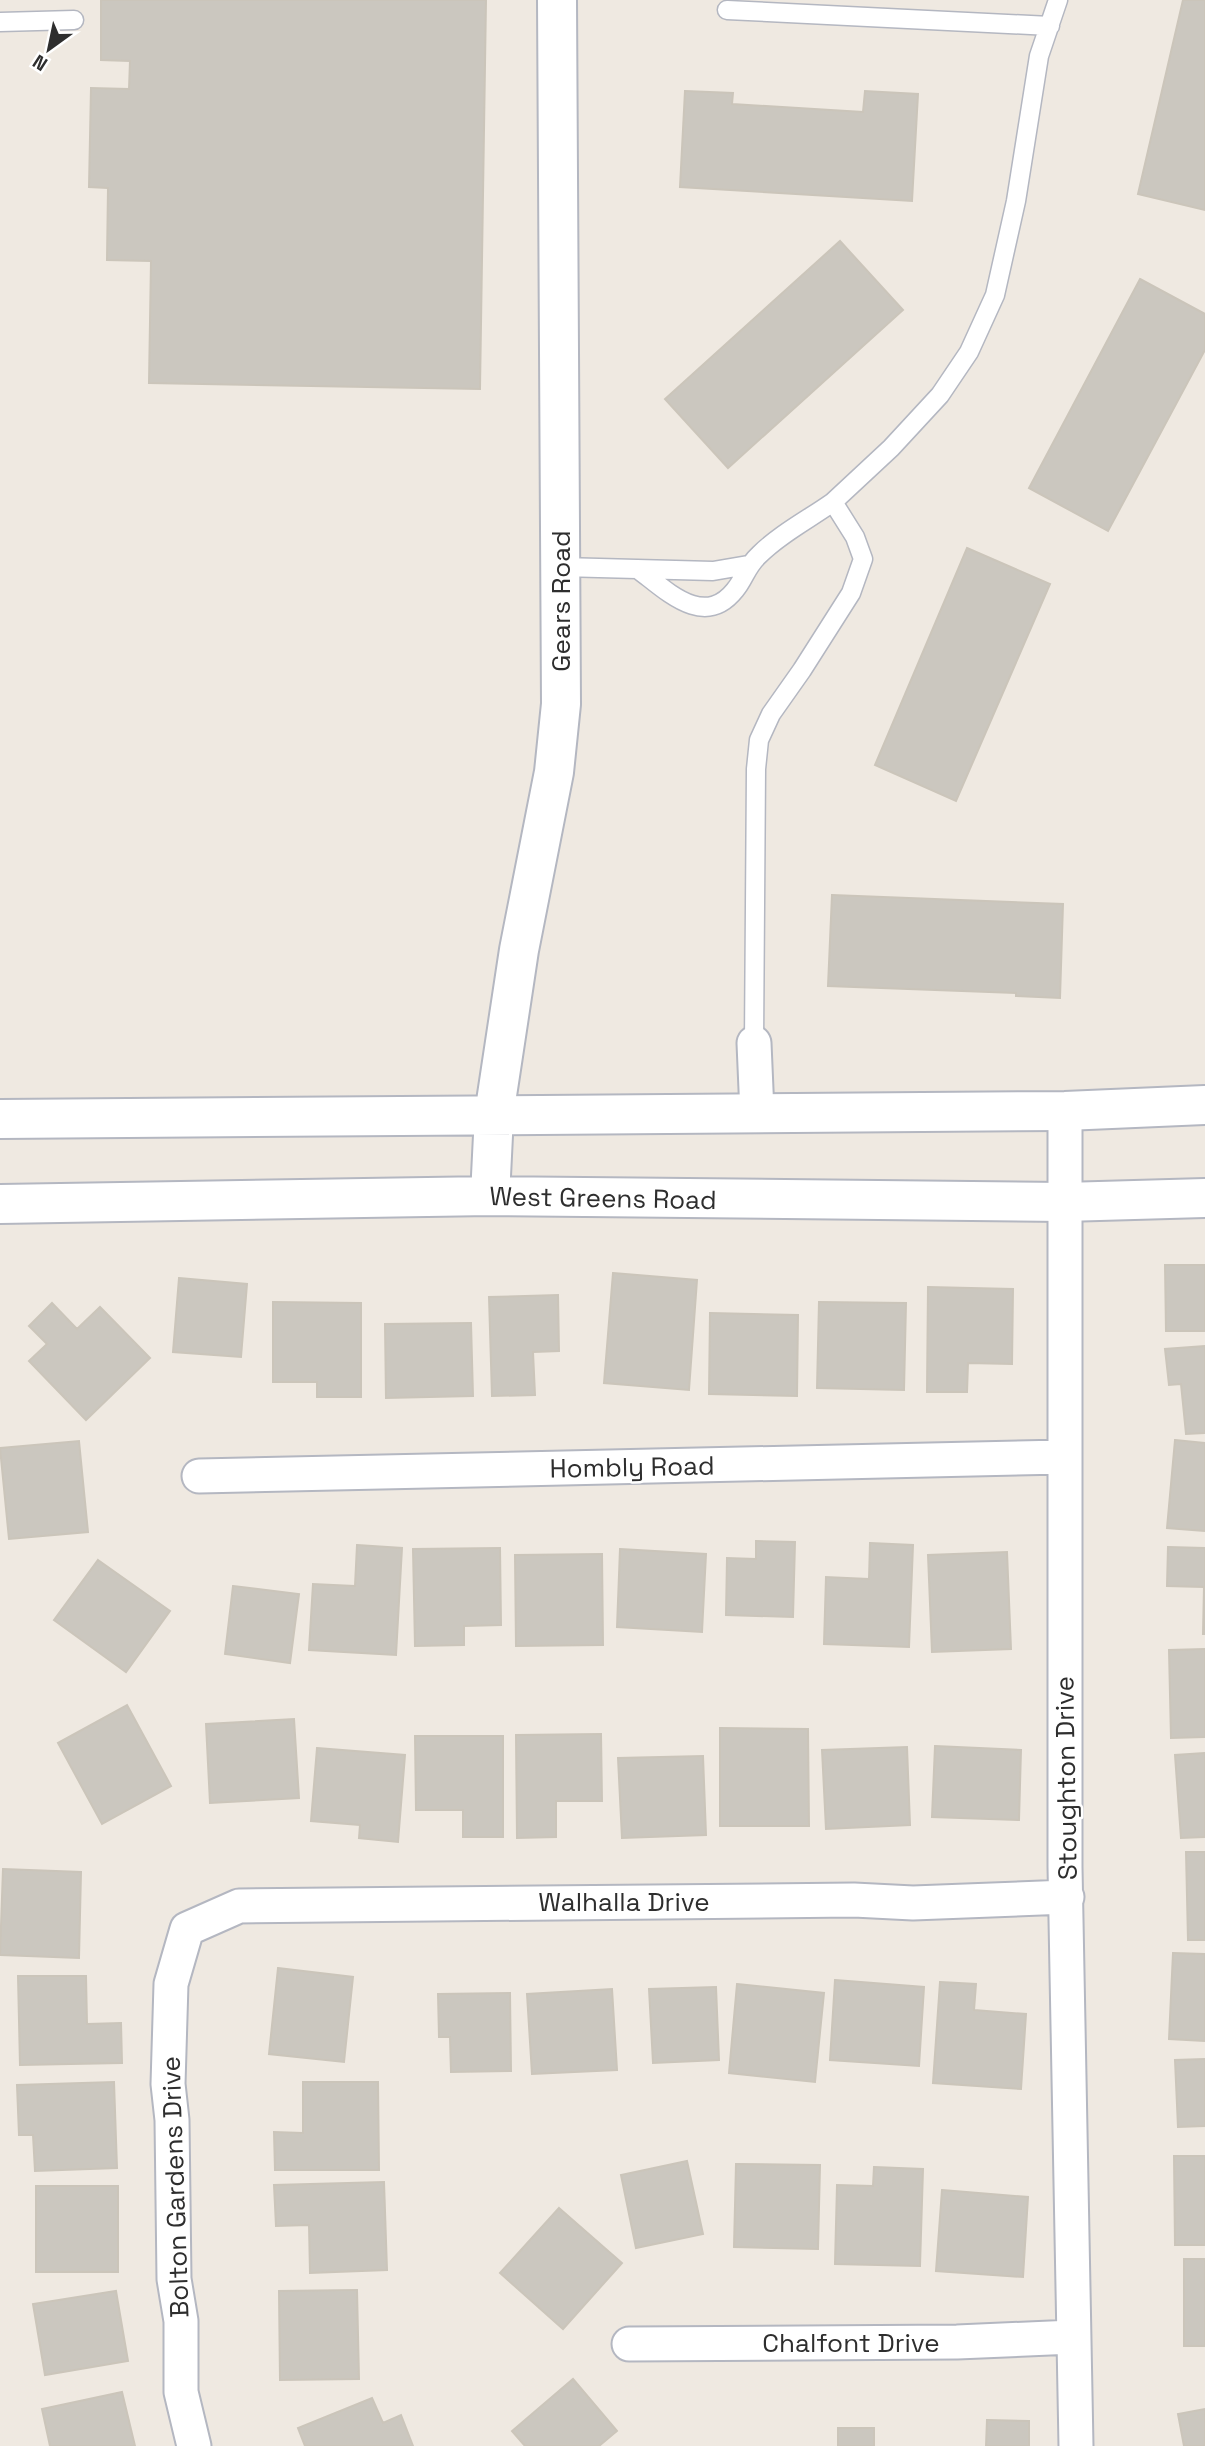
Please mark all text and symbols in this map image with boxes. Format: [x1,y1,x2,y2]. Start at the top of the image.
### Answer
north arrow [14,14,84,84]
text: N [28,49,52,77]
street label: Gears Road [544,530,578,672]
street label: West Greens Road [489,1179,717,1217]
street label: Hombly Road [549,1449,715,1485]
street label: Stoughton Drive [1047,1676,1085,1880]
street label: Walhalla Drive [538,1885,710,1919]
street label: Bolton Gardens Drive [153,2055,197,2319]
street label: Chalfont Drive [762,2326,940,2360]

